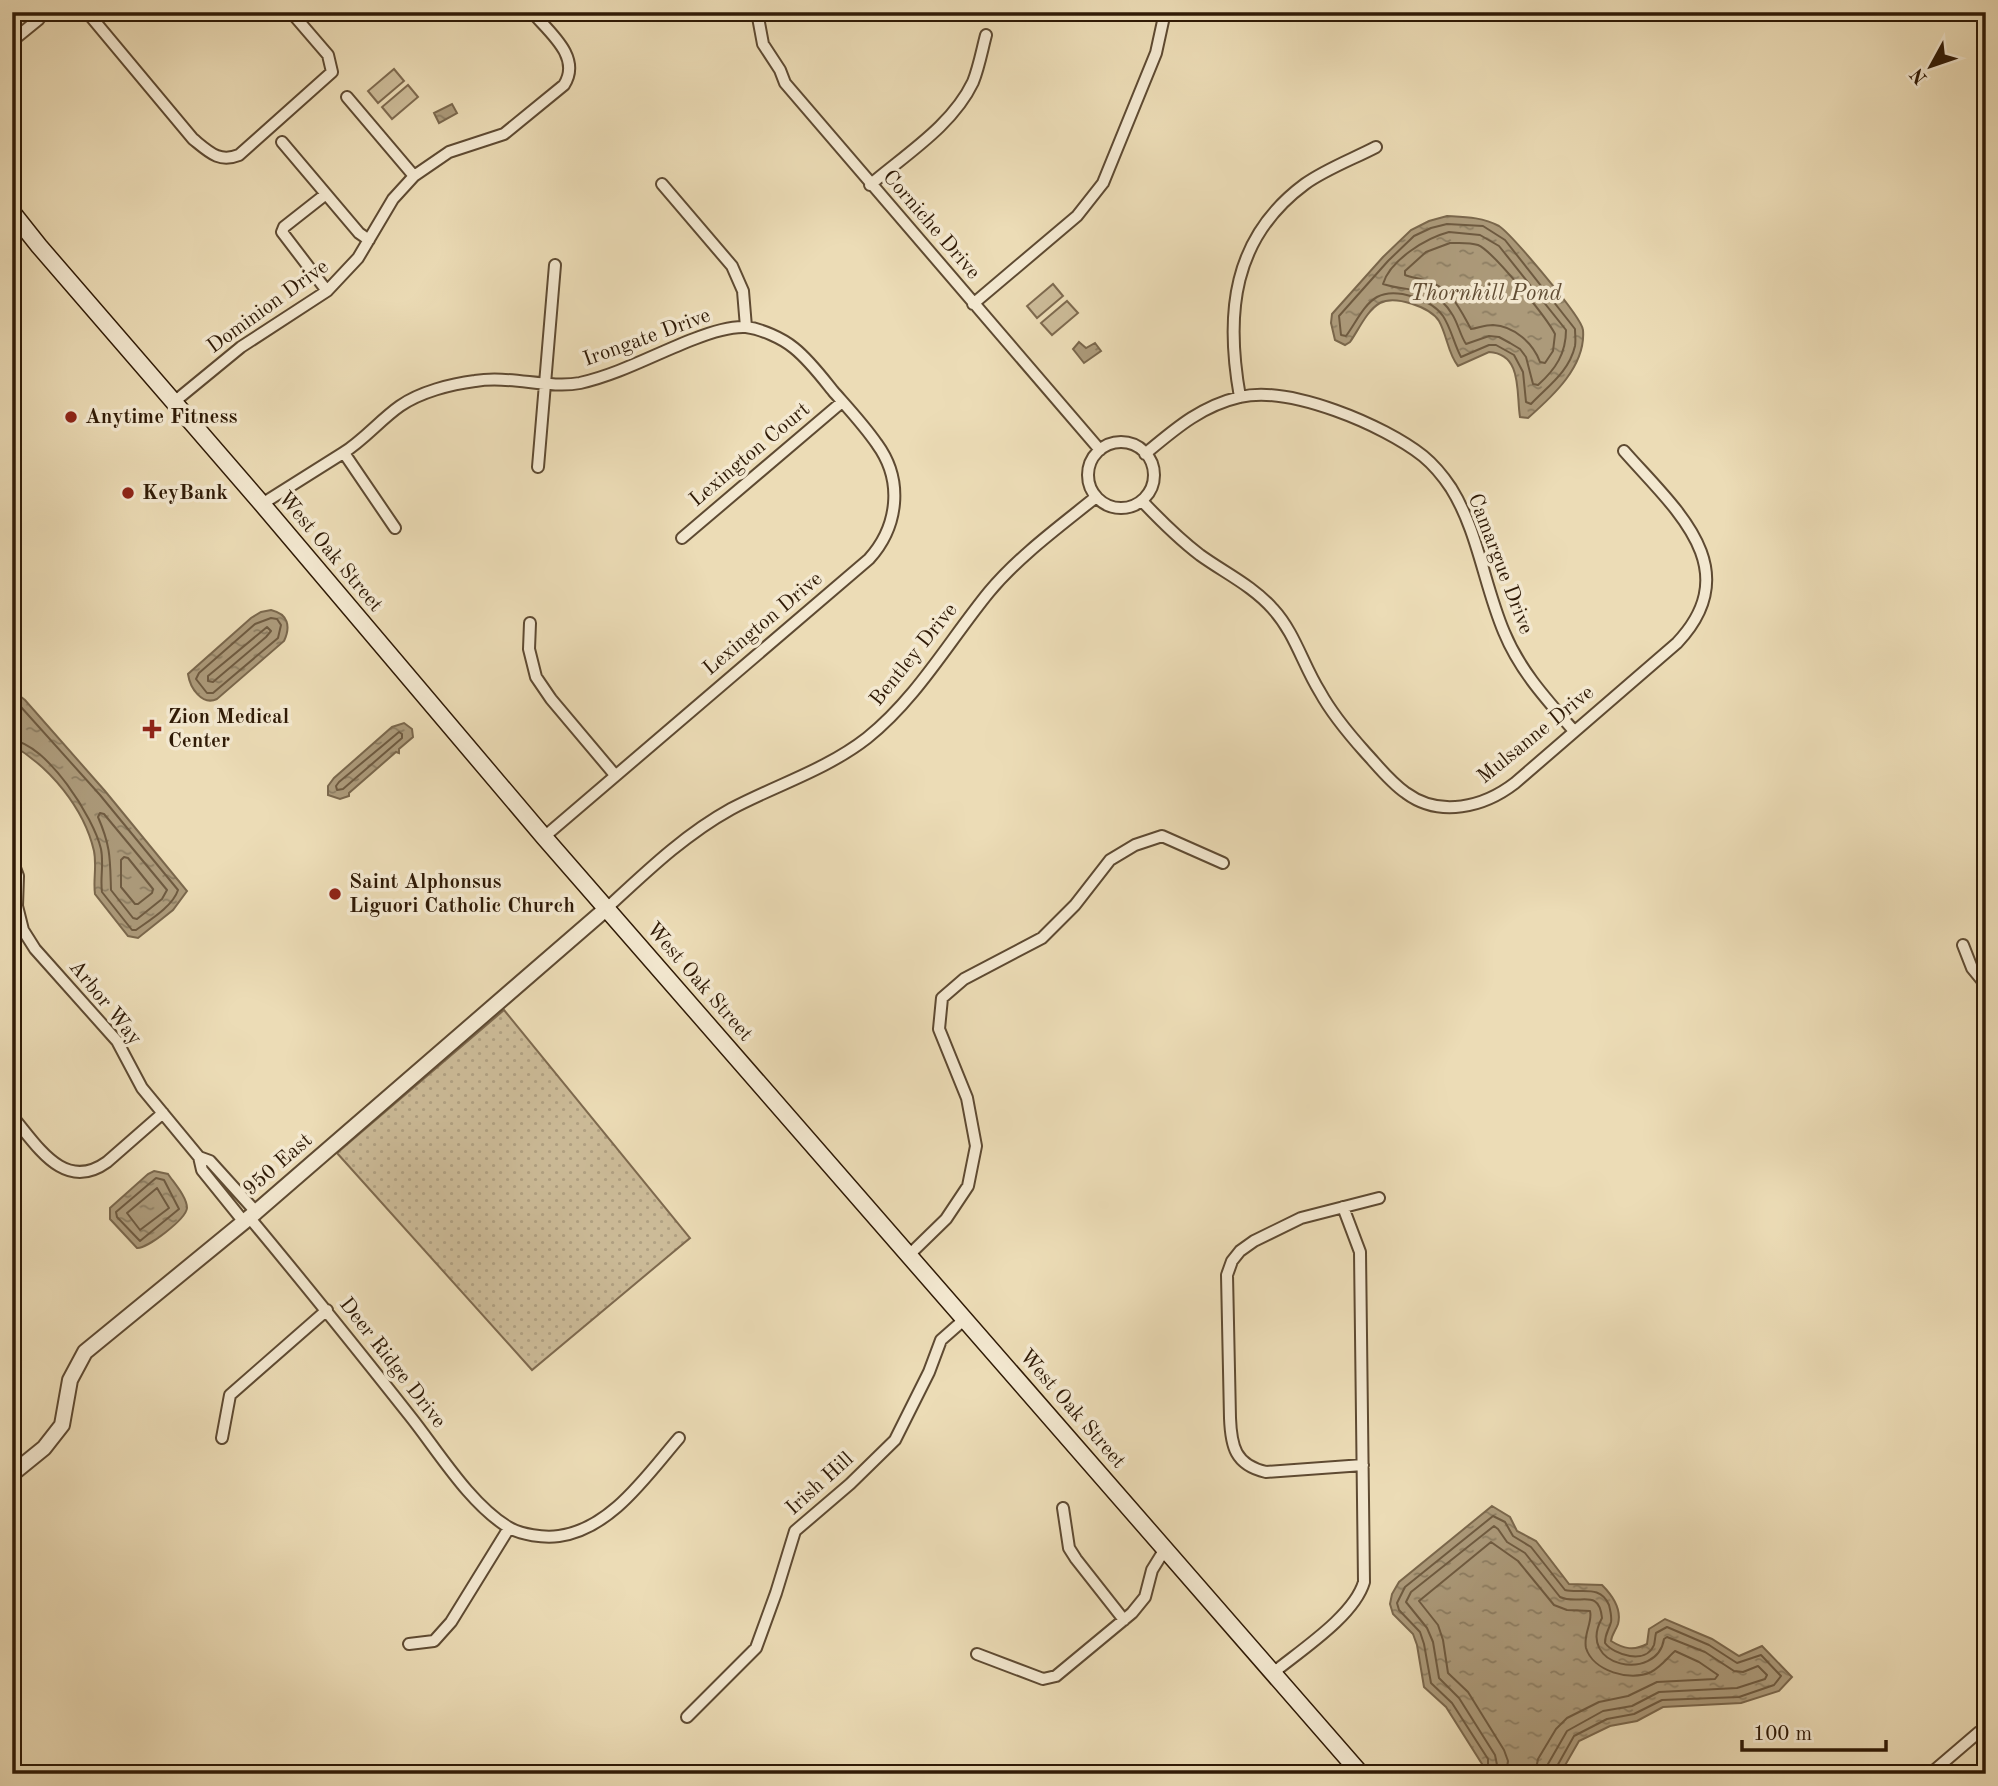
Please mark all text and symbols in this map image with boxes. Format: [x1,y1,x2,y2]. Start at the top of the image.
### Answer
north arrow [1896,32,1966,102]
text: N [1908,63,1932,87]
street label: Corniche Drive [878,167,984,283]
street label: Dominion Drive [203,256,333,358]
water label: Thornhill Pond [1410,282,1563,305]
street label: Irongate Drive [581,305,713,371]
street label: Lexington Court [686,399,814,511]
place label: Anytime Fitness [85,407,238,428]
marker: Anytime Fitness [63,409,79,425]
place label: KeyBank [142,483,228,504]
marker: KeyBank [120,485,136,501]
street label: West Oak Street [274,488,386,616]
street label: Camargue Drive [1464,491,1536,637]
street label: Lexington Drive [699,568,827,680]
street label: Bentley Drive [866,600,962,710]
street label: Mulsanne Drive [1474,682,1598,788]
place label: Zion Medical Center [168,707,289,752]
marker: Zion Medical Center [142,719,162,739]
place label: Saint Alphonsus Liguori Catholic Church [349,872,575,917]
marker: Saint Alphonsus Liguori Catholic Church [327,886,343,902]
street label: West Oak Street [642,919,756,1045]
street label: Arbor Way [65,957,145,1049]
street label: 950 East [240,1130,316,1200]
street label: Deer Ridge Drive [335,1294,449,1432]
street label: West Oak Street [1015,1346,1129,1472]
street label: Irish Hill [782,1448,858,1519]
scale bar [1742,1709,1886,1753]
text: 100 m [1753,1724,1812,1745]

